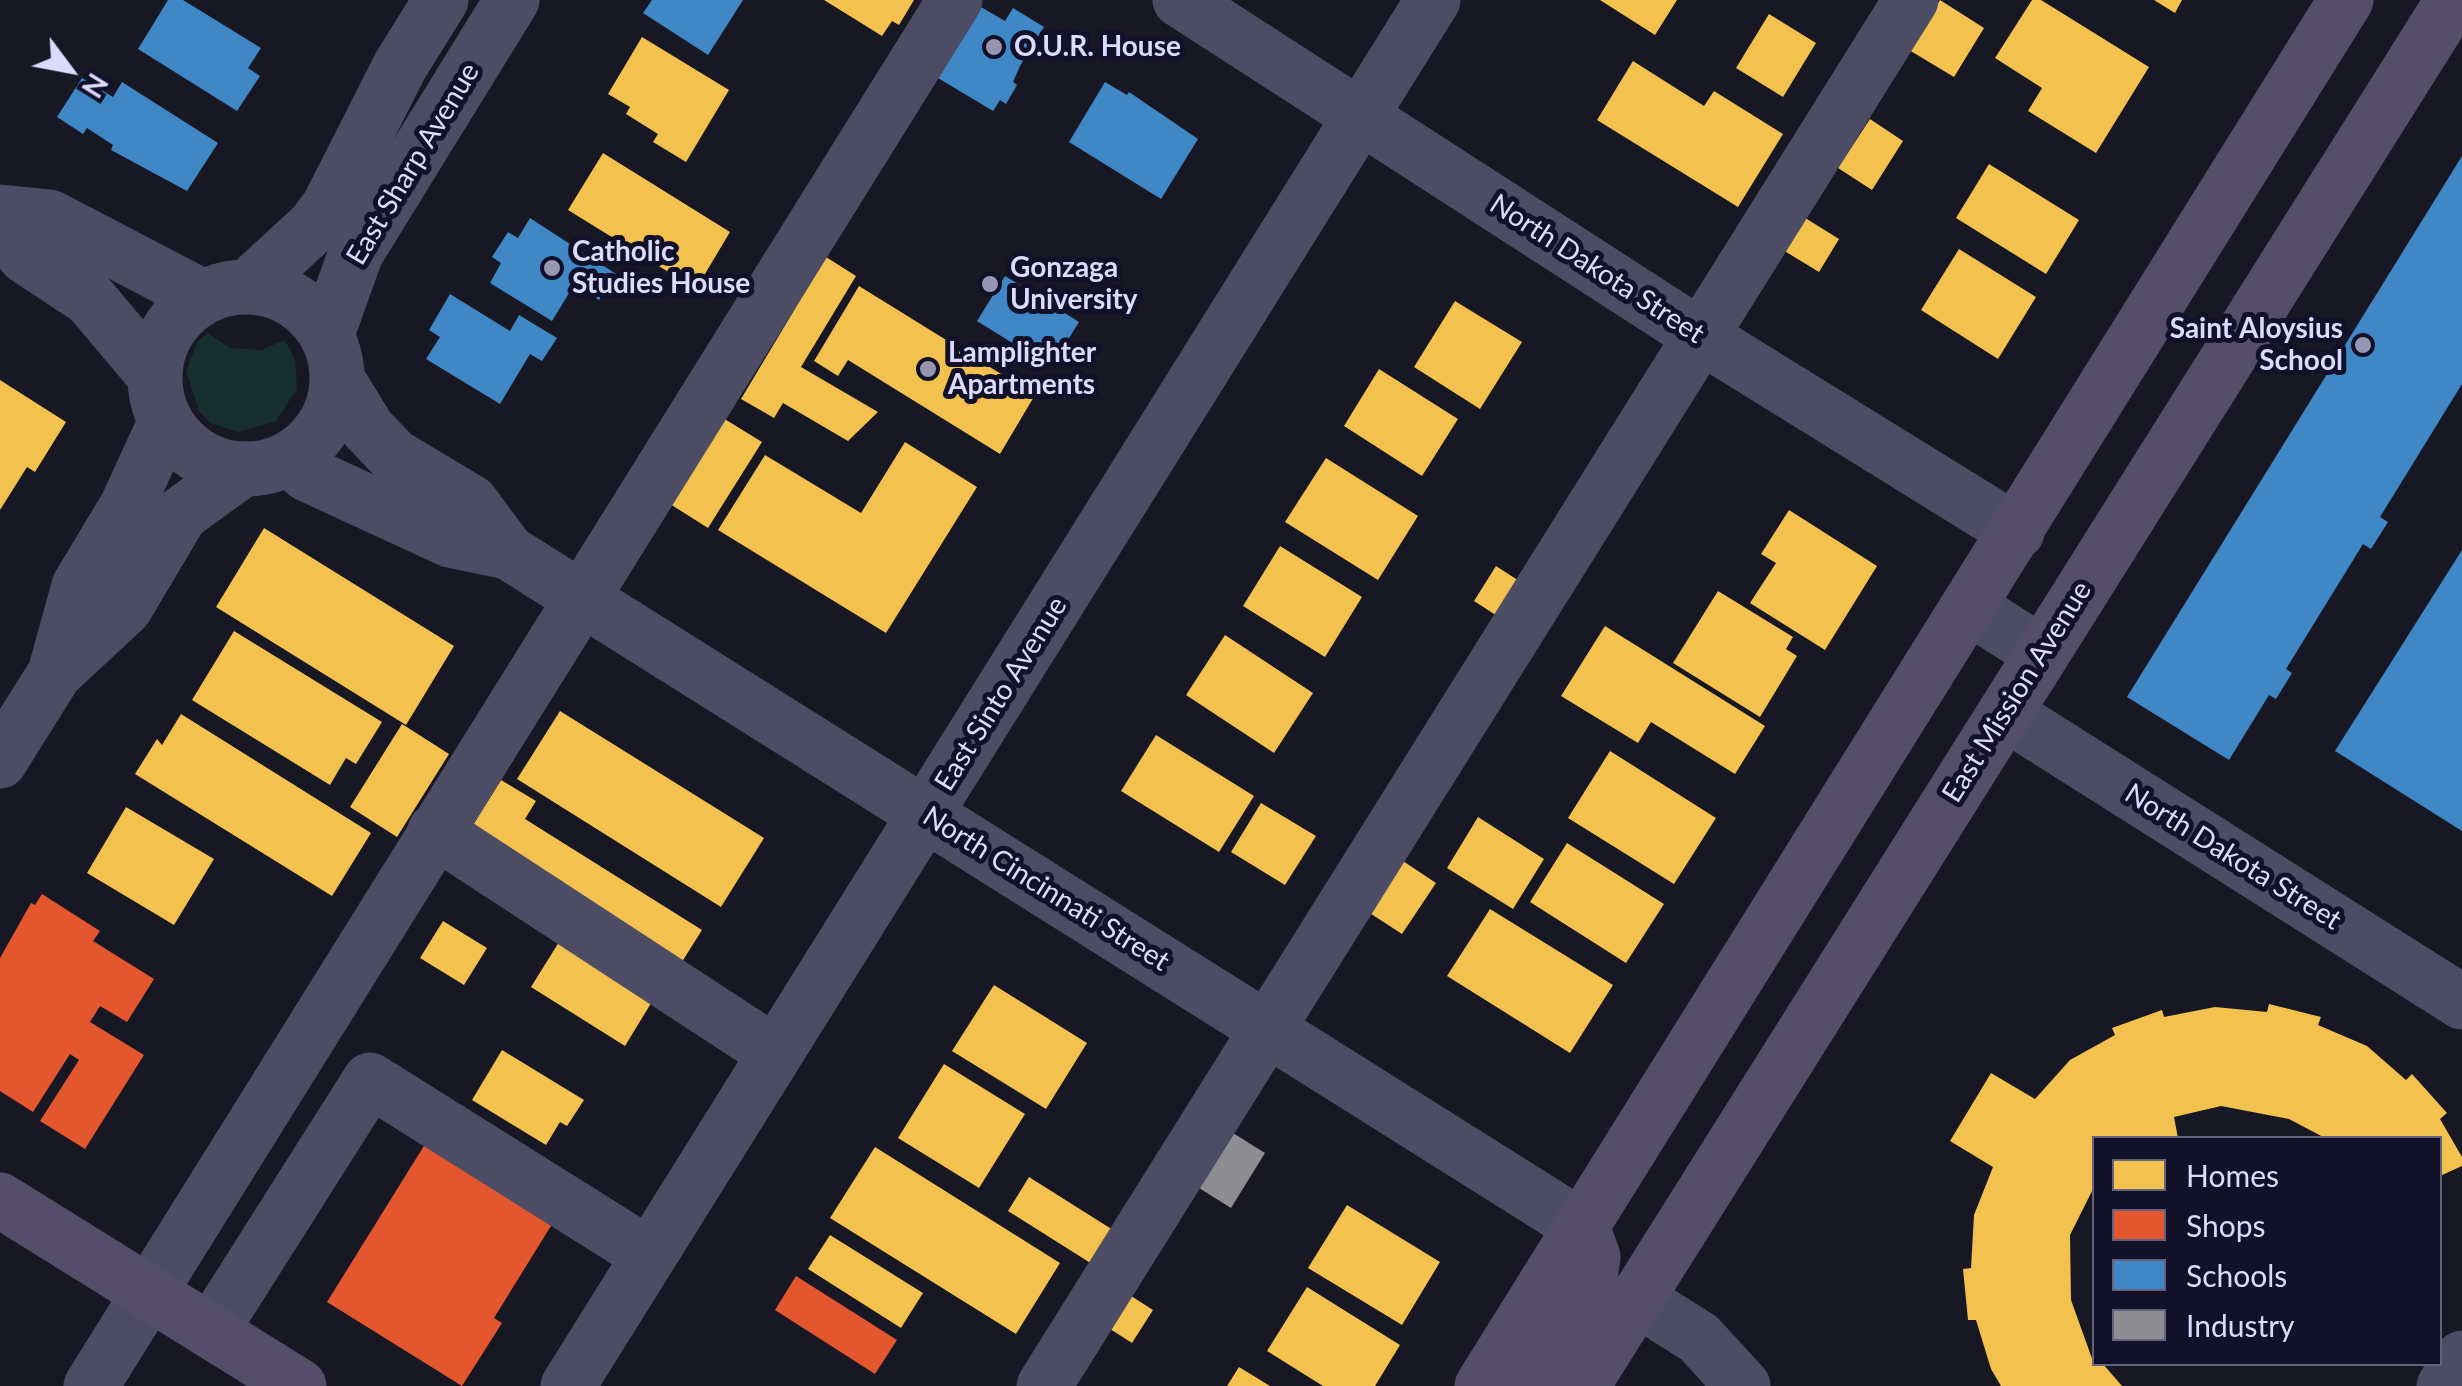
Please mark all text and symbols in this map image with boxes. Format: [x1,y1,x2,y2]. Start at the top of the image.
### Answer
north arrow [20,20,120,120]
place label: O.U.R. House [1014,30,1181,64]
marker: O.U.R. House [983,36,1005,58]
street label: East Sharp Avenue [340,57,486,271]
text: N [75,68,116,104]
street label: North Dakota Street [1484,187,1710,351]
place label: Catholic Studies House [572,235,750,301]
place label: Gonzaga University [1010,251,1138,317]
marker: Catholic Studies House [541,257,563,279]
marker: Gonzaga University [979,273,1001,295]
place label: Saint Aloysius School [2170,312,2343,378]
marker: Saint Aloysius School [2352,334,2374,356]
place label: Lamplighter Apartments [948,336,1096,402]
marker: Lamplighter Apartments [917,358,939,380]
street label: East Mission Avenue [1935,575,2099,809]
street label: East Sinto Avenue [928,591,1074,797]
street label: North Dakota Street [2119,777,2347,937]
street label: North Cincinnati Street [917,799,1175,979]
legend [2092,1136,2442,1366]
text: Homes [2186,1157,2279,1193]
text: Shops [2186,1207,2266,1243]
text: Schools [2186,1257,2287,1293]
text: Industry [2186,1307,2295,1343]

